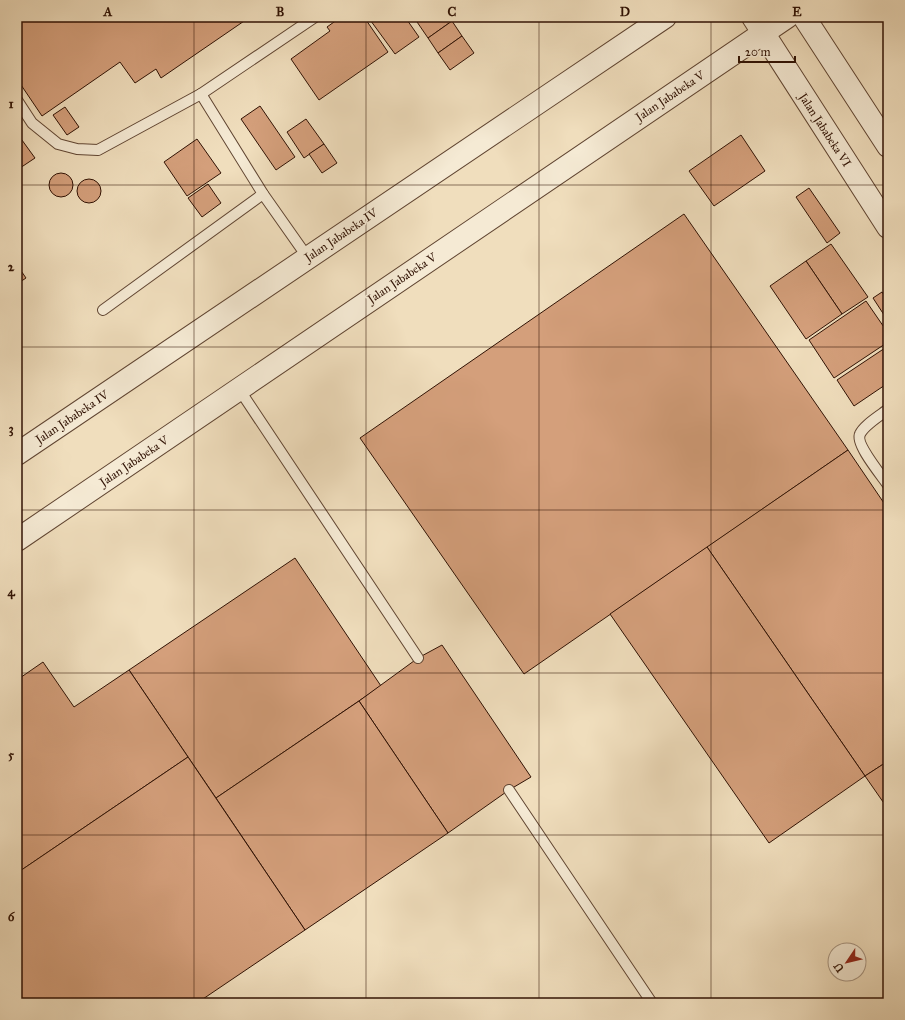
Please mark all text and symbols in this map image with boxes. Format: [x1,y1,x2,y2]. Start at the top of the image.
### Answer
text: A [103,4,113,20]
text: B [276,4,285,20]
text: C [448,4,457,20]
text: D [620,4,630,20]
text: E [792,4,802,20]
scale bar [739,38,795,64]
text: 20 m [745,45,771,59]
street label: Jalan Jababeka V [631,67,708,126]
street label: Jalan Jababeka VI [794,89,854,170]
text: 1 [8,96,14,112]
street label: Jalan Jababeka IV [300,205,381,267]
street label: Jalan Jababeka V [363,249,440,308]
text: 2 [8,259,15,275]
street label: Jalan Jababeka IV [31,387,112,449]
text: 3 [8,421,14,437]
street label: Jalan Jababeka V [95,432,172,491]
text: 4 [7,584,15,600]
text: 5 [8,747,15,763]
text: 6 [8,909,16,925]
north arrow [827,942,867,982]
text: U [831,960,847,975]

